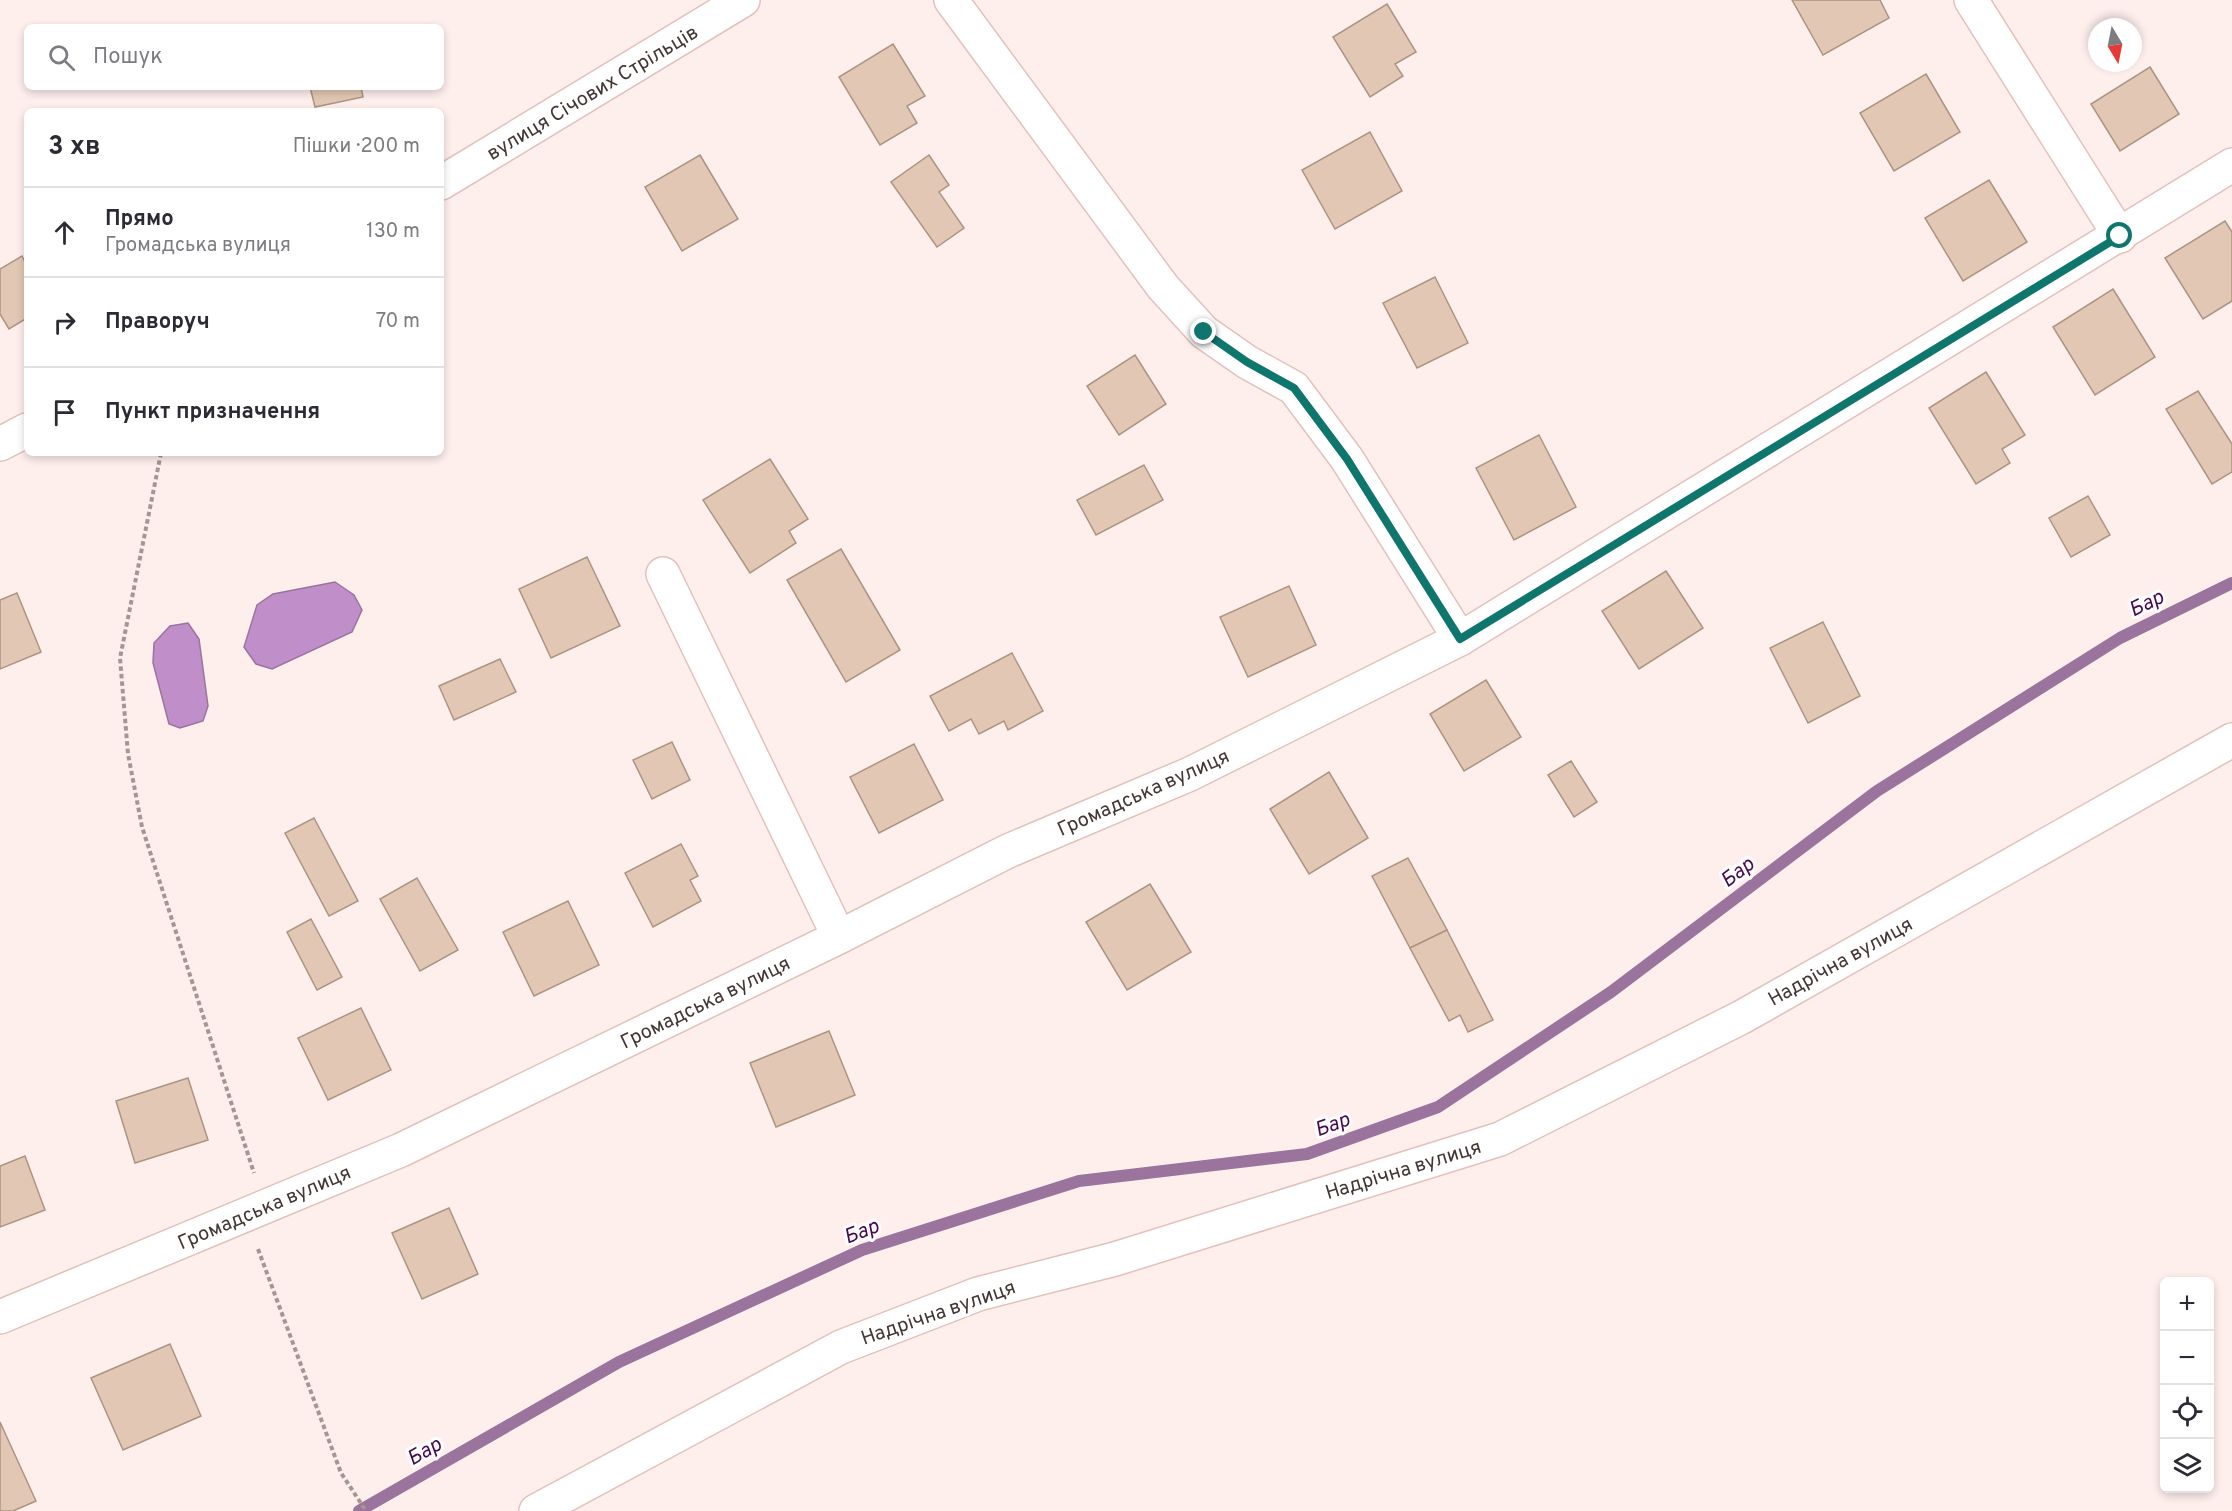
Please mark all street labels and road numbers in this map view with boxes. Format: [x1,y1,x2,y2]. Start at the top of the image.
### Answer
street label: вулиця Січових Стрільців [482,20,704,167]
street label: Громадська вулиця [1054,744,1234,844]
street label: Надрічна вулиця [1764,912,1918,1013]
street label: Громадська вулиця [617,951,795,1056]
street label: Надрічна вулиця [1322,1135,1485,1207]
street label: Громадська вулиця [174,1161,355,1257]
street label: Надрічна вулиця [858,1275,1019,1353]

